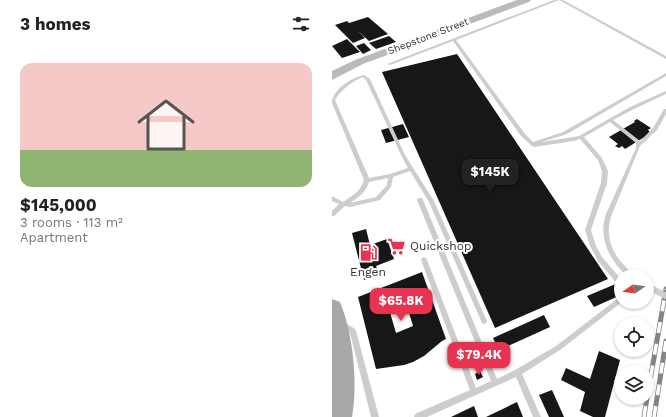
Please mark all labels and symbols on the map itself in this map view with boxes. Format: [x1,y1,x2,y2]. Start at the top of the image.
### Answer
street label: Shepstone Street [386,15,471,56]
pin: $145K [462,159,518,193]
supermarket icon: Quickshop [387,236,407,256]
place label: Quickshop [410,239,471,253]
fuel station icon: Engen [358,243,378,263]
place label: Engen [350,265,386,279]
north arrow [614,269,654,309]
pin: $65.8K [368,288,434,322]
pin: $79.4K [446,342,512,376]

